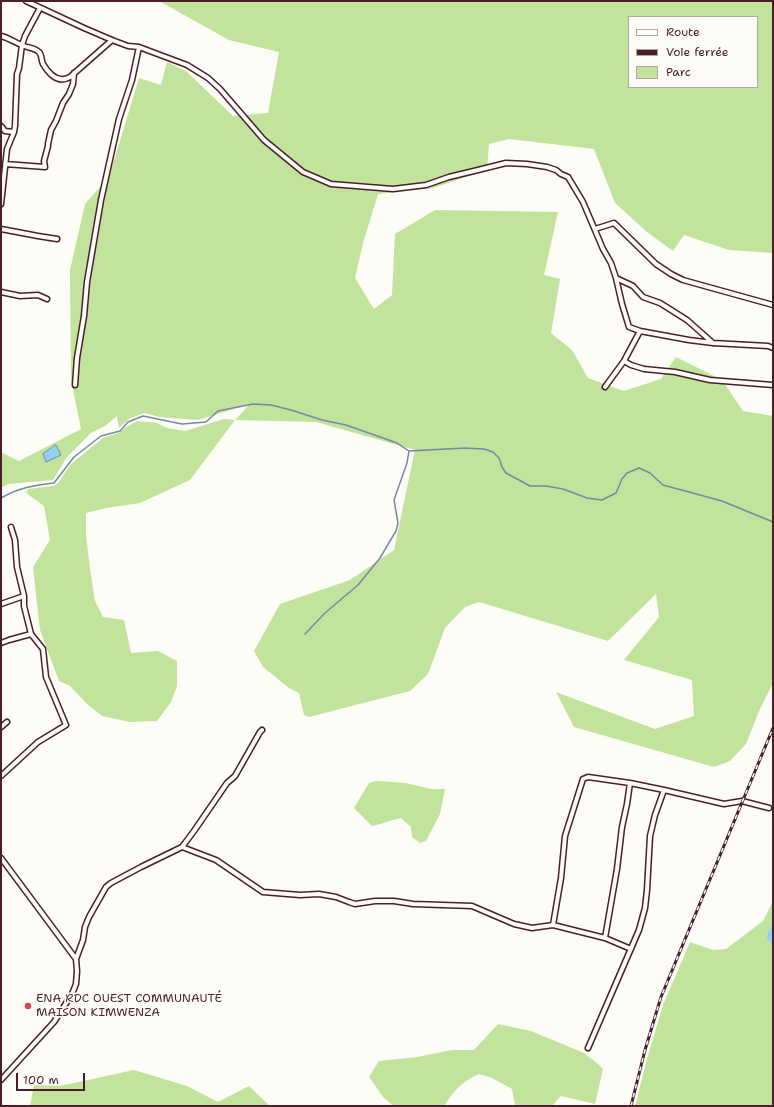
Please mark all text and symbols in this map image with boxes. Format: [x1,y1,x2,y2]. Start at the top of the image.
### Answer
legend [628,16,758,88]
text: Route [666,24,700,40]
text: Voie ferrée [666,44,729,60]
text: Parc [666,64,691,80]
place label: ENA RDC OUEST COMMUNAUTÉ MAISON KIMWENZA [36,992,222,1020]
marker: ENA RDC OUEST COMMUNAUTÉ MAISON KIMWENZA [23,1001,33,1011]
scale bar [18,1065,87,1091]
text: 100 m [23,1072,59,1088]

